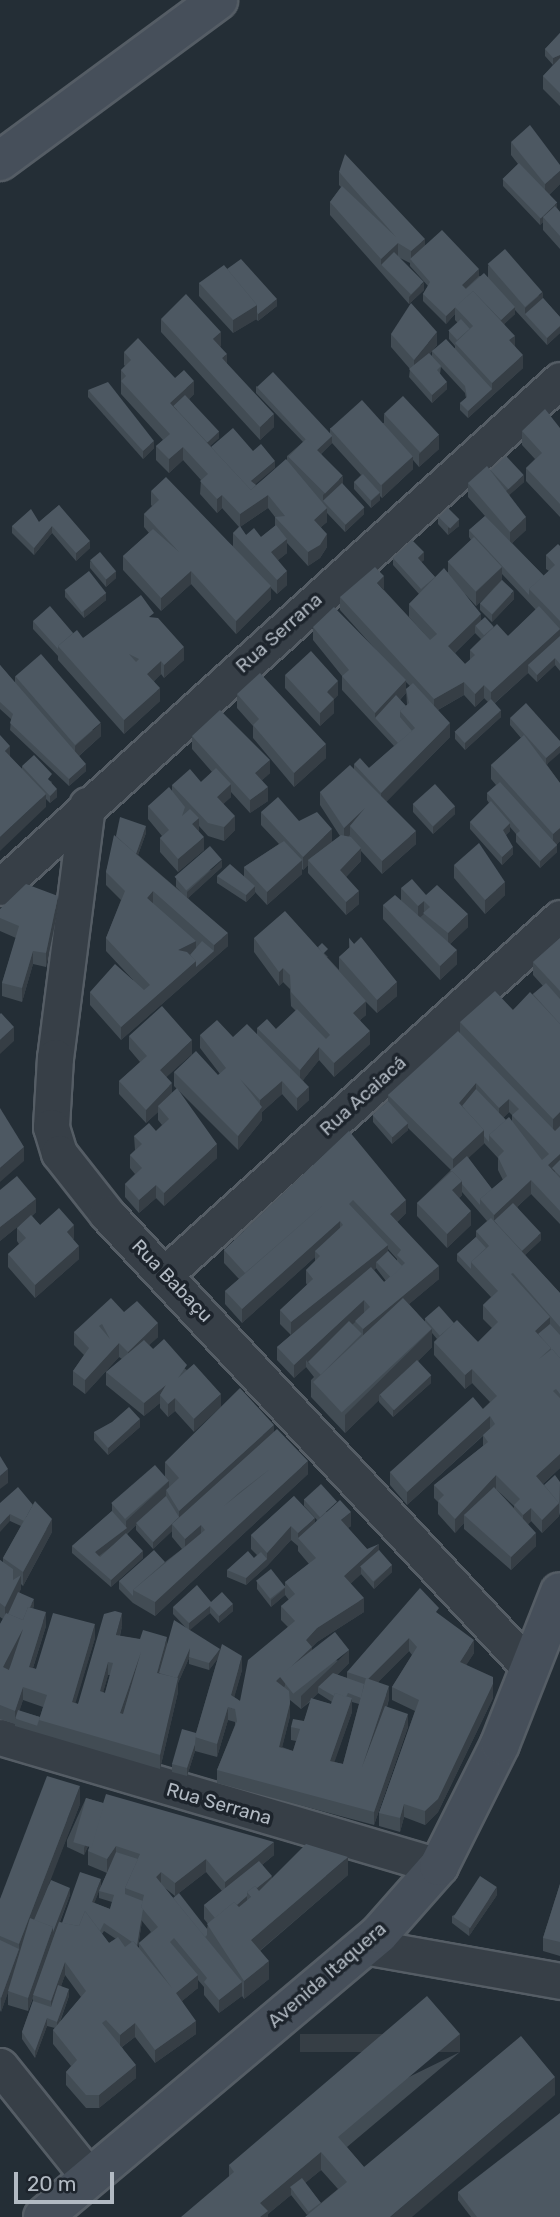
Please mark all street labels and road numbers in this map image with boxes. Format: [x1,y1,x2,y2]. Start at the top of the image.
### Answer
street label: Rua Serrana [231,588,327,678]
street label: Rua Acaiacá [315,1051,411,1141]
street label: Rua Babaçu [127,1235,217,1327]
street label: Rua Serrana [164,1778,274,1830]
street label: Avenida Itaquera [263,1917,391,2033]

